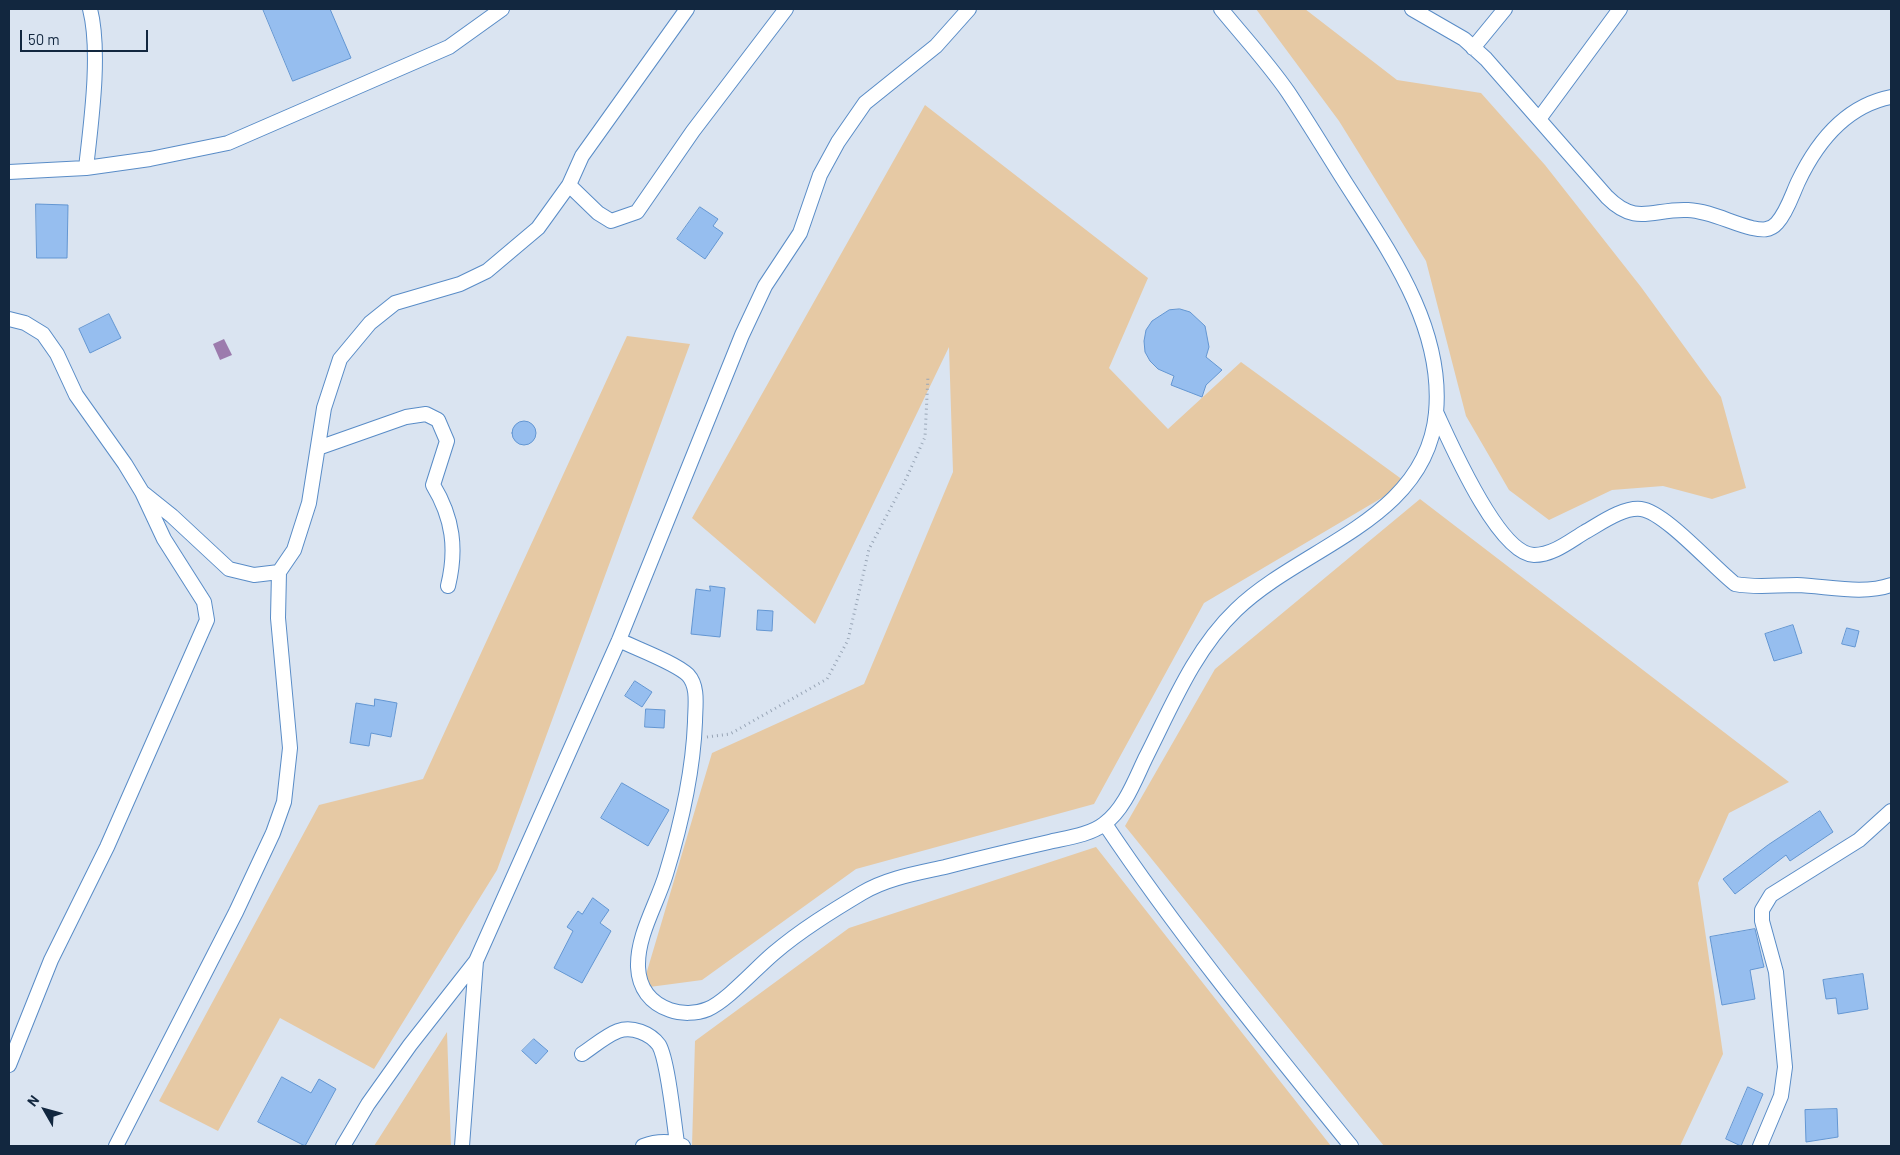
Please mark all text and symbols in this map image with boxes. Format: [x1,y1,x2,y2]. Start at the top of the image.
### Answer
scale bar [22,20,150,52]
text: 50 m [28,30,60,48]
north arrow [20,1085,70,1135]
text: N [23,1092,42,1109]

